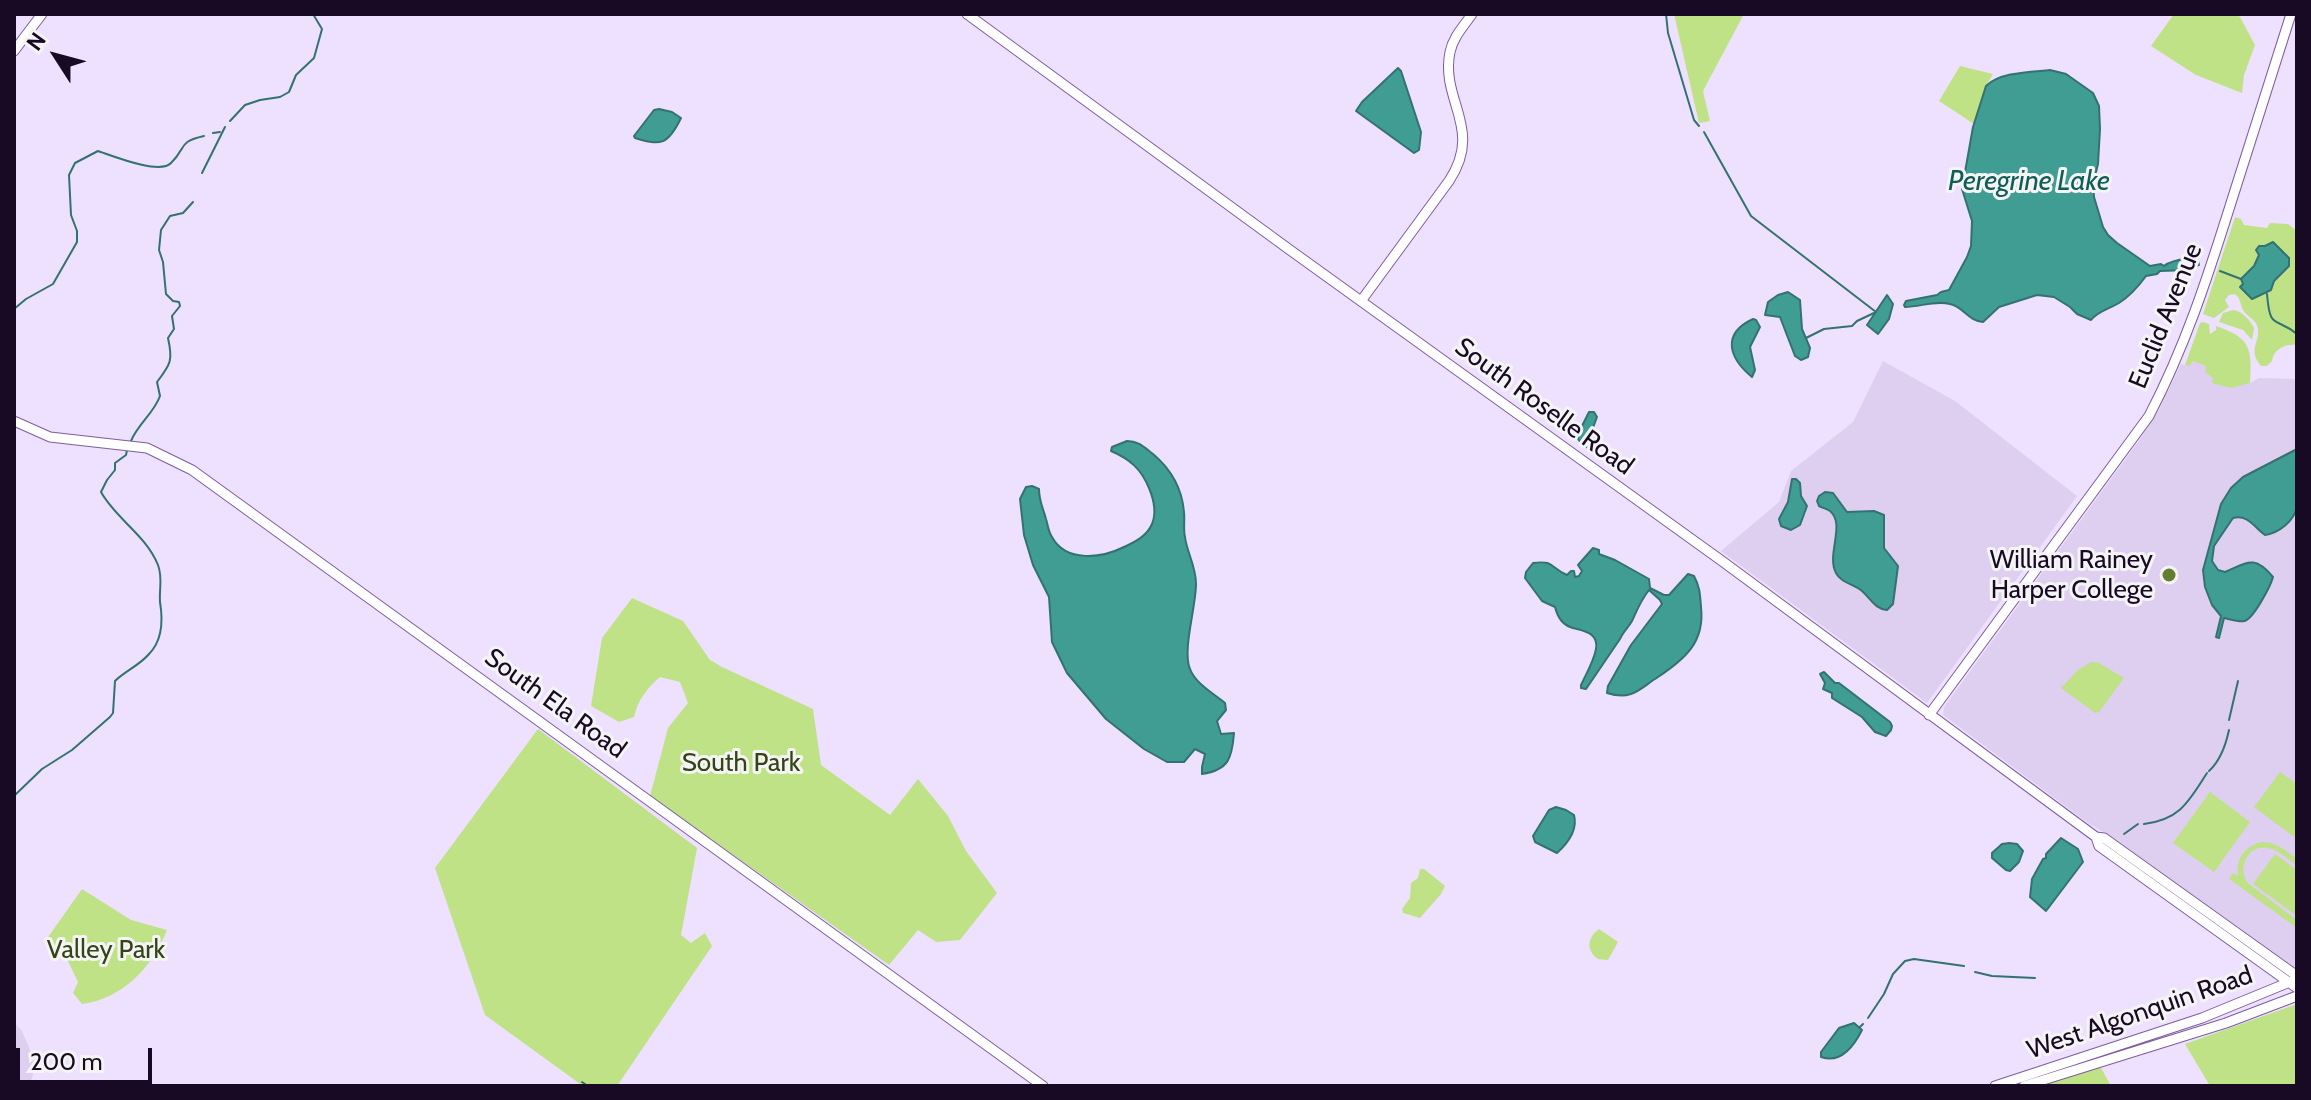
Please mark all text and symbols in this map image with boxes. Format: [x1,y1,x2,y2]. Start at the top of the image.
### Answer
north arrow [16,16,96,96]
text: N [21,27,52,56]
water label: Peregrine Lake [1948,165,2110,199]
street label: Euclid Avenue [2123,239,2209,393]
street label: South Roselle Road [1449,332,1639,482]
place label: William Rainey Harper College [1990,544,2153,606]
marker: William Rainey Harper College [2160,566,2178,584]
street label: South Ela Road [478,642,632,766]
park label: South Park [682,747,800,779]
park label: Valley Park [47,934,165,966]
street label: West Algonquin Road [2023,960,2257,1066]
scale bar [20,1032,156,1082]
text: 200 m [30,1047,103,1076]

